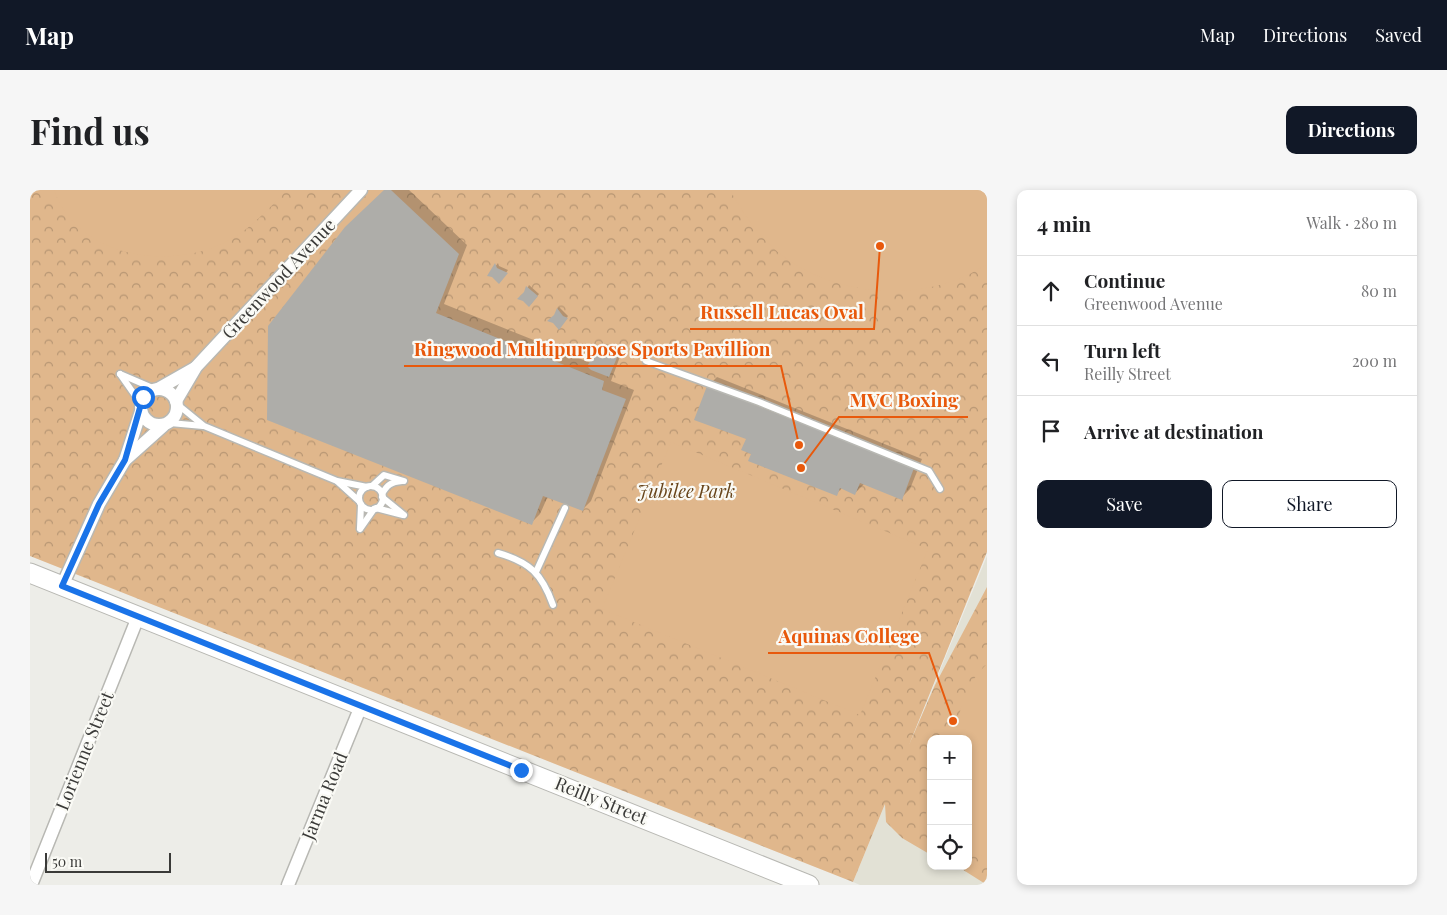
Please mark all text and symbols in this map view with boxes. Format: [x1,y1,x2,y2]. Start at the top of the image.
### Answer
text: Map [25,19,74,51]
text: Map [1200,23,1235,47]
text: Directions [1263,23,1347,47]
text: Saved [1375,23,1422,47]
button: Directions [1286,106,1417,154]
text: Find us [30,107,150,154]
text: 4 min [1037,209,1091,237]
text: Walk · 280 m [1306,212,1397,233]
street label: Greenwood Avenue [216,213,340,344]
text: Continue [1084,267,1165,293]
icon: ahead [1037,277,1065,305]
text: 80 m [1361,280,1397,301]
text: Greenwood Avenue [1084,293,1223,314]
callout: Russell Lucas Oval [690,295,874,329]
text: Russell Lucas Oval [700,298,864,324]
callout: Ringwood Multipurpose Sports Pavillion [404,332,781,366]
text: Ringwood Multipurpose Sports Pavillion [414,335,771,361]
text: Turn left [1084,337,1161,363]
icon: left [1037,347,1065,375]
text: 200 m [1352,350,1397,371]
text: Reilly Street [1084,363,1171,384]
callout: MVC Boxing [839,383,968,417]
route start [132,386,155,409]
text: MVC Boxing [850,386,959,412]
icon: arrive [1037,417,1065,445]
text: Arrive at destination [1084,418,1264,444]
park label: Jubilee Park [637,479,735,503]
button: Save [1037,480,1212,528]
button: Share [1222,480,1397,528]
callout: Aquinas College [768,619,929,653]
text: Aquinas College [777,622,920,648]
street label: Lorienne Street [49,687,119,814]
map controls [927,735,972,870]
button: + [927,735,972,780]
street label: Jarma Road [295,748,353,844]
route end [510,759,533,782]
street label: Reilly Street [552,771,652,830]
button: − [927,780,972,825]
button: locate [927,825,972,870]
scale bar [45,850,171,873]
text: 50 m [52,852,82,871]

